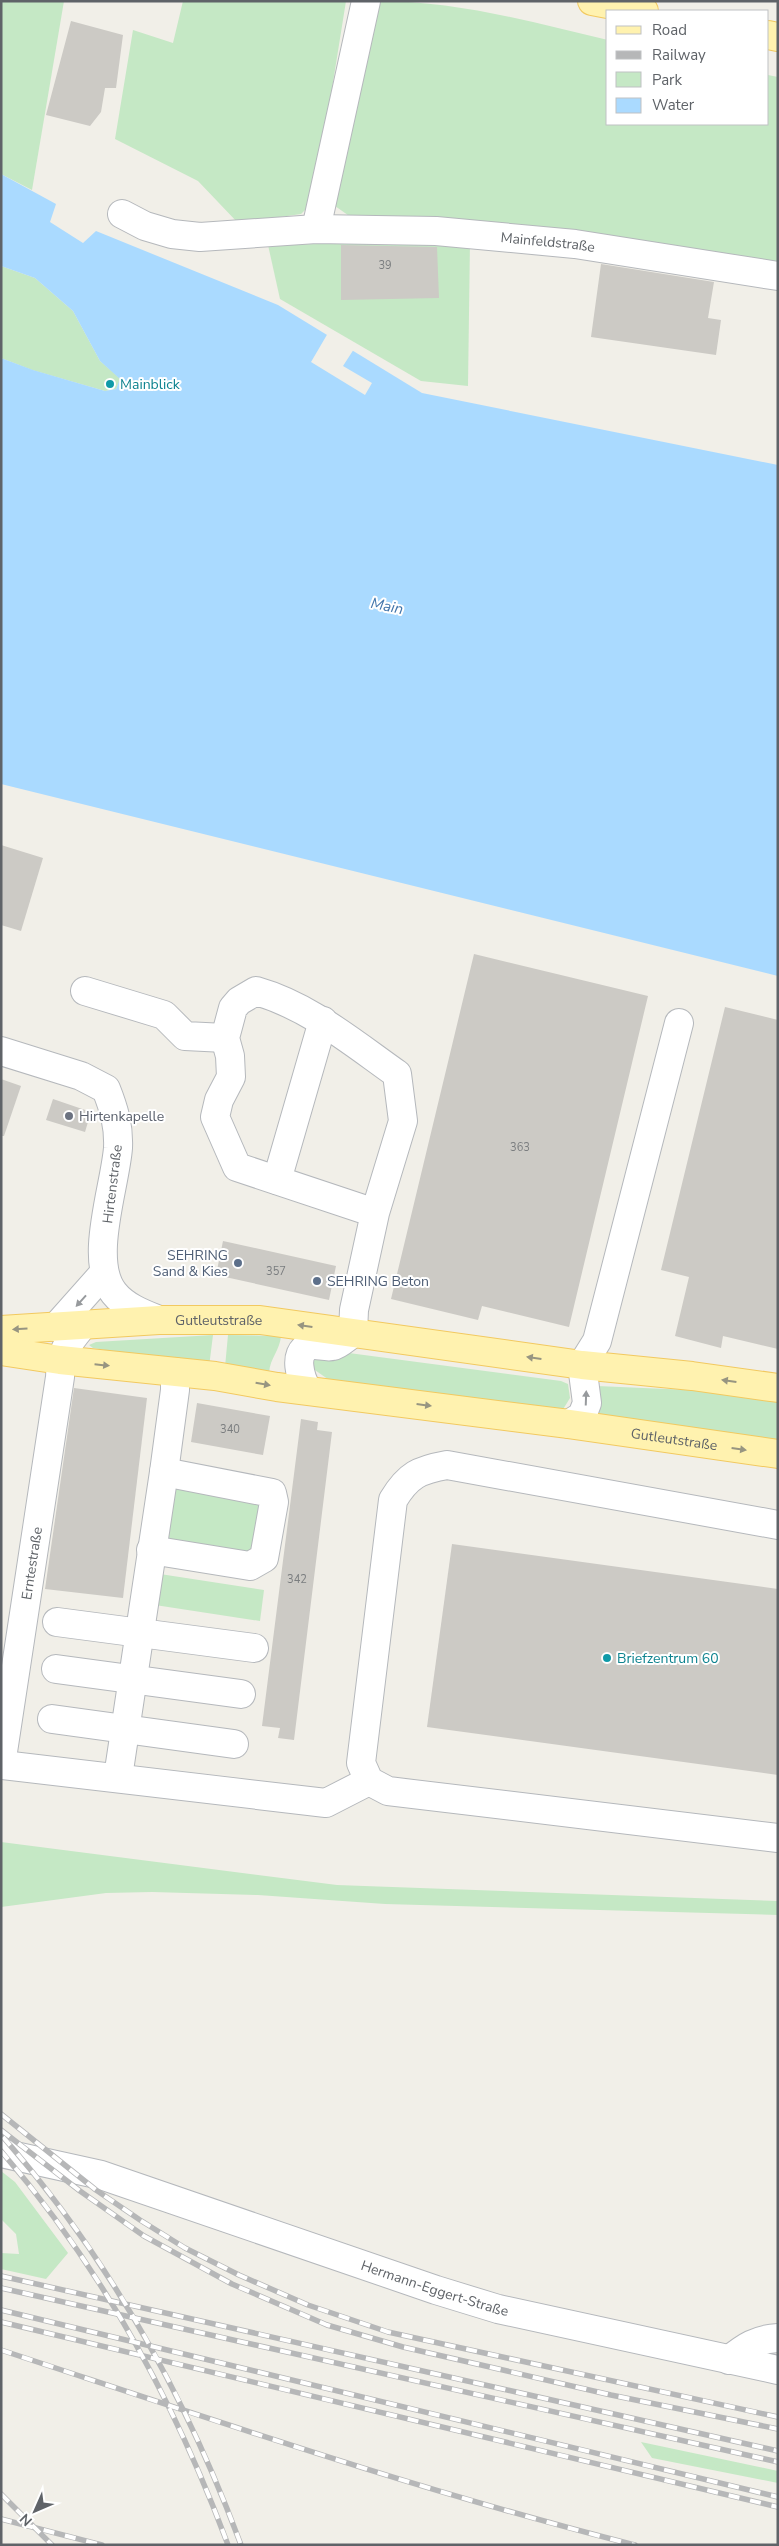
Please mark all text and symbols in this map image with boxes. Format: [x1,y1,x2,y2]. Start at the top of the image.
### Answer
legend [606,10,769,125]
text: Road [652,20,687,40]
text: Railway [652,45,706,65]
text: Park [652,70,682,90]
text: Water [652,95,695,115]
street label: Mainfeldstraße [500,228,596,257]
house number: 39 [378,258,392,273]
place label: Mainblick [120,375,181,394]
marker: Mainblick [104,378,116,390]
water label: Main [369,593,405,619]
place label: Hirtenkapelle [79,1107,164,1126]
marker: Hirtenkapelle [63,1110,75,1122]
house number: 363 [510,1140,530,1155]
street label: Hirtenstraße [98,1143,127,1225]
place label: SEHRING Sand & Kies [153,1246,228,1281]
marker: SEHRING Sand & Kies [232,1257,244,1269]
house number: 357 [266,1264,286,1279]
place label: SEHRING Beton [327,1272,429,1291]
marker: SEHRING Beton [311,1275,323,1287]
one-way arrow [75,1294,87,1306]
street label: Gutleutstraße [175,1311,262,1330]
one-way arrow [296,1322,312,1330]
one-way arrow [12,1325,28,1333]
one-way arrow [526,1354,542,1362]
one-way arrow [94,1361,110,1369]
one-way arrow [721,1377,737,1385]
one-way arrow [255,1381,271,1389]
one-way arrow [582,1389,590,1405]
one-way arrow [416,1401,432,1409]
house number: 340 [220,1422,240,1437]
street label: Gutleutstraße [630,1424,719,1455]
one-way arrow [731,1445,747,1453]
street label: Erntestraße [17,1526,47,1601]
house number: 342 [287,1572,307,1587]
place label: Briefzentrum 60 [617,1649,719,1668]
marker: Briefzentrum 60 [601,1652,613,1664]
street label: Hermann-Eggert-Straße [358,2256,510,2321]
north arrow [10,2486,60,2536]
text: N [16,2509,37,2530]

